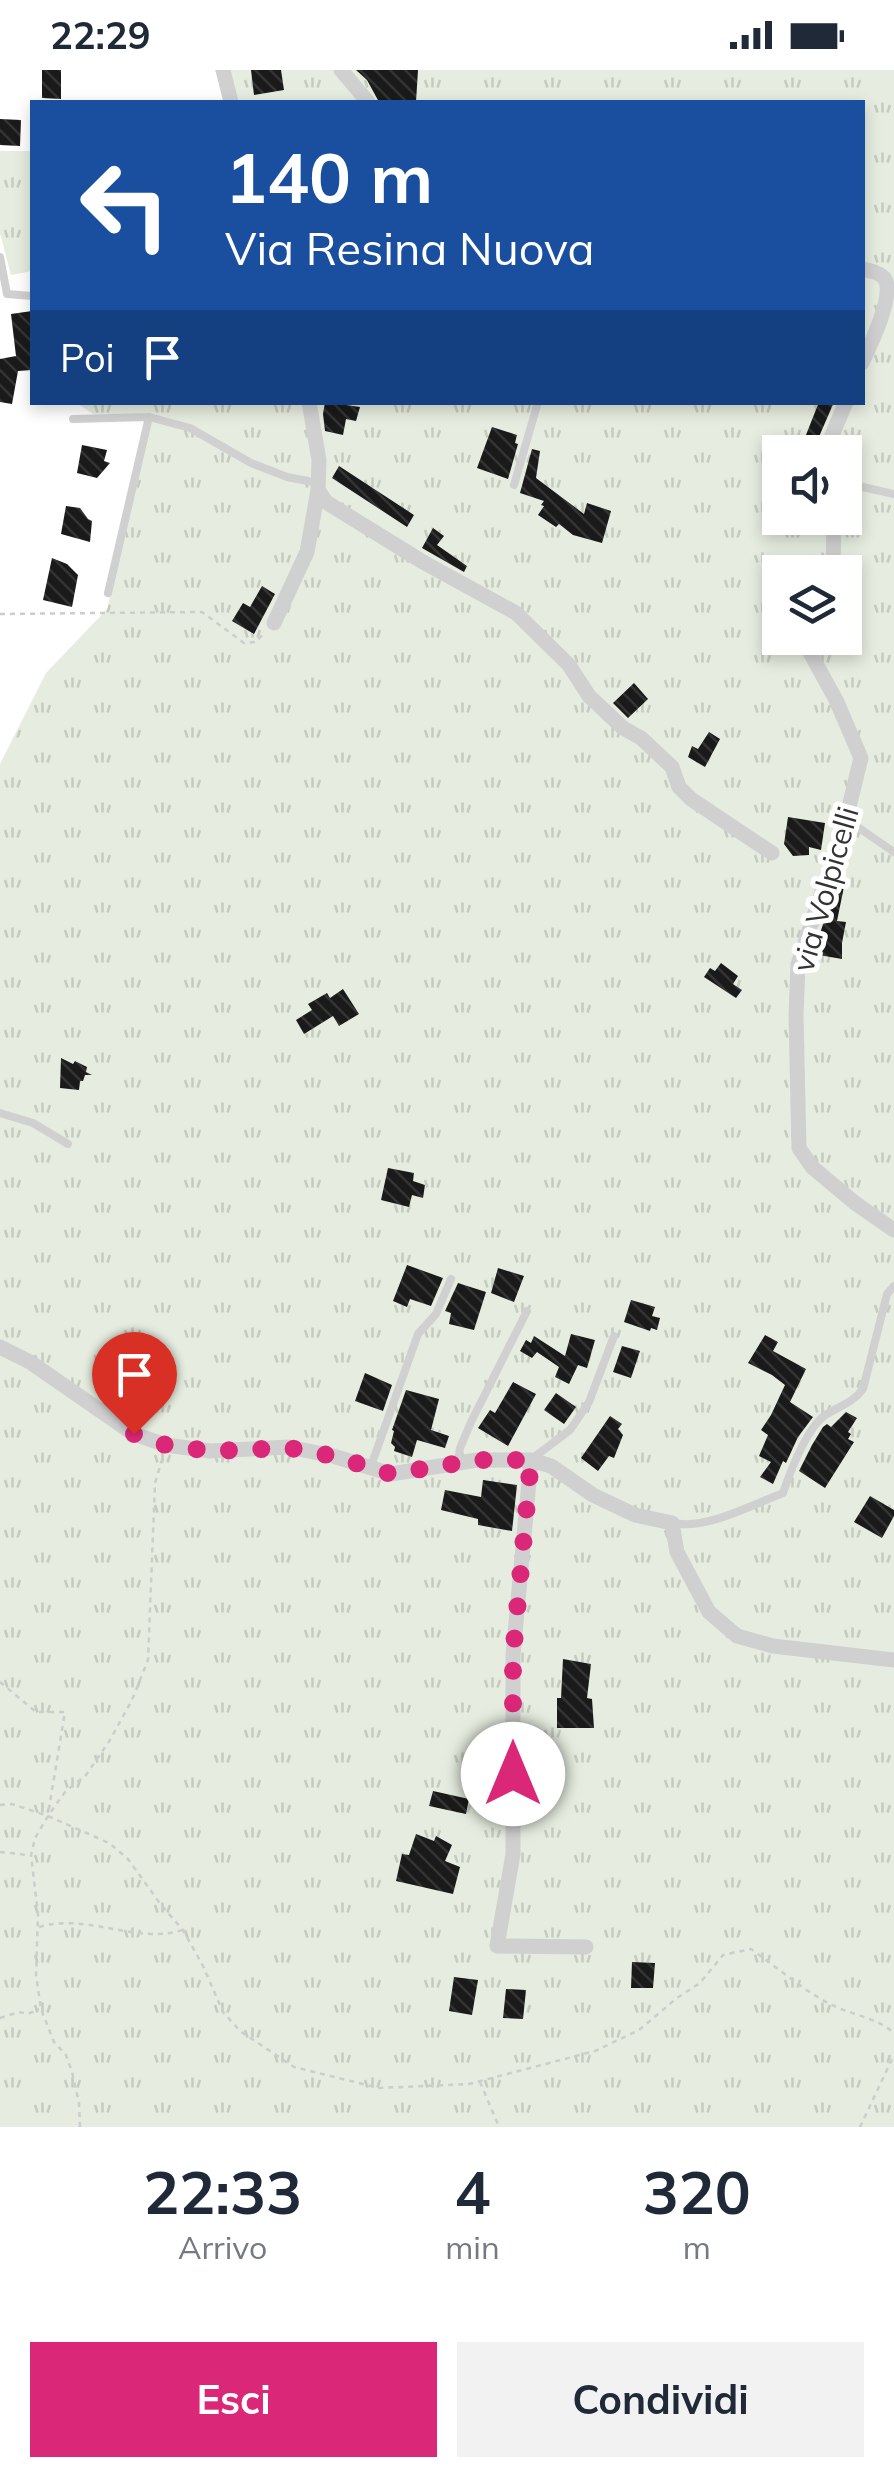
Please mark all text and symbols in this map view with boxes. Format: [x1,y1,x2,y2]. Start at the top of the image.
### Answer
text: 22:29 [50,11,151,59]
text: 140 m [225,133,433,221]
icon: left [60,140,190,270]
text: Via Resina Nuova [225,220,595,276]
icon: arrive [135,330,190,385]
text: Poi [60,334,115,382]
map controls [762,435,862,655]
button: sound [762,435,862,535]
button: layers [762,555,862,655]
street label: via Volpicelli [783,802,867,976]
pin [92,1332,177,1435]
icon: arrive [107,1347,162,1402]
position arrow [461,1722,565,1826]
text: 22:33 [143,2154,302,2229]
text: 4 [454,2154,490,2229]
text: 320 [643,2154,751,2229]
text: Arrivo [178,2227,267,2267]
text: min [445,2227,500,2267]
text: m [683,2227,711,2267]
button: Esci [30,2342,437,2457]
button: Condividi [457,2342,864,2457]

